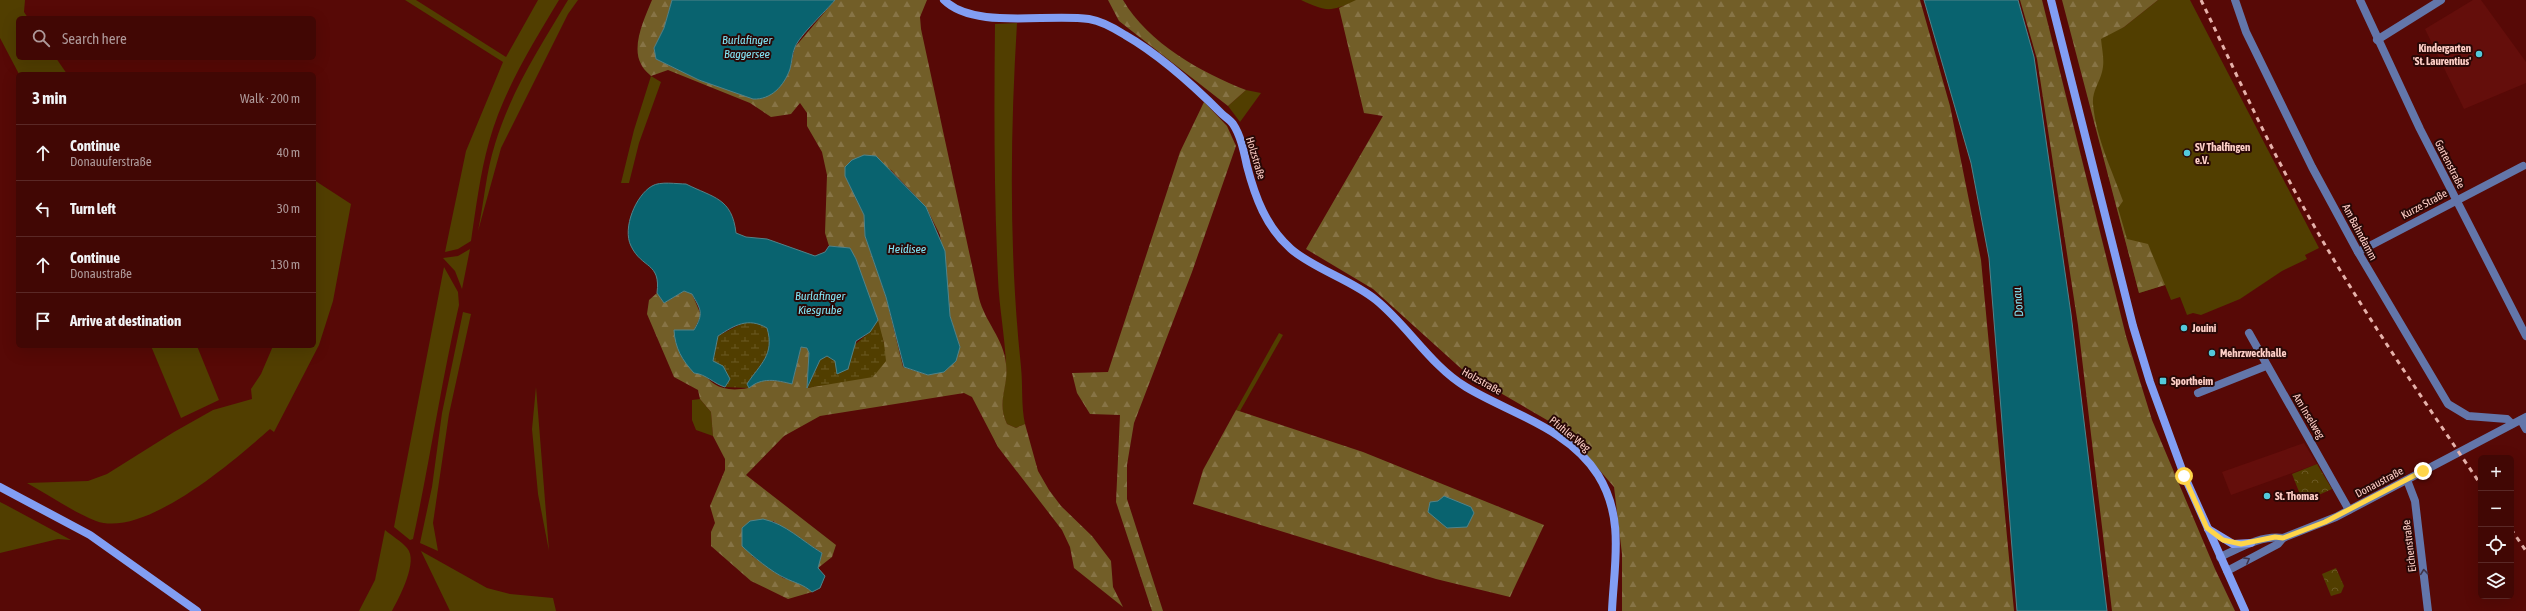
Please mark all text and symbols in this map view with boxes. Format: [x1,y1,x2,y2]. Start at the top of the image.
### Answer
search box [16,16,316,60]
icon: search [30,27,52,49]
text: Search here [62,30,127,47]
water label: Burlafinger Baggersee [722,33,772,61]
place label: Kindergarten 'St. Laurentius' [2413,42,2471,67]
marker: Kindergarten 'St. Laurentius' [2474,49,2484,59]
text: 3 min [32,88,67,108]
text: Walk · 200 m [240,91,300,106]
street label: Holzstraße [1244,135,1268,181]
text: Continue [70,137,120,154]
street label: Gartenstraße [2433,138,2467,190]
place label: SV Thalfingen e.V. [2195,141,2250,166]
icon: ahead [32,142,54,164]
text: 40 m [277,145,300,160]
marker: SV Thalfingen e.V. [2182,148,2192,158]
text: Donauuferstraße [70,154,152,169]
street label: Kurze Straße [2399,187,2449,221]
icon: left [32,198,54,220]
text: Turn left [70,200,116,217]
text: 30 m [277,201,300,216]
street label: Am Bahndamm [2340,202,2380,262]
water label: Heidisee [888,242,927,256]
text: Continue [70,249,120,266]
icon: ahead [32,254,54,276]
text: 130 m [271,257,300,272]
text: Donaustraße [70,266,132,281]
water label: Donau [2010,286,2026,317]
water label: Burlafinger Kiesgrube [795,289,845,317]
icon: arrive [32,310,54,332]
text: Arrive at destination [70,312,181,329]
place label: Jouini [2191,322,2217,334]
marker: Jouini [2179,323,2189,333]
place label: Mehrzweckhalle [2220,347,2286,359]
marker: Mehrzweckhalle [2207,348,2217,358]
street label: Holzstraße [1460,365,1504,397]
place label: Sportheim [2171,375,2213,387]
marker: Sportheim [2158,376,2168,386]
street label: Am Inselweg [2291,391,2327,441]
street label: Pfuhler Weg [1547,414,1593,454]
map controls [2478,455,2514,599]
button: + [2478,455,2514,491]
route end [2414,462,2432,480]
street label: Donaustraße [2353,464,2405,500]
route start [2175,467,2193,485]
place label: St. Thomas [2275,490,2318,502]
marker: St. Thomas [2262,491,2272,501]
button: − [2478,491,2514,527]
street label: Eichenstraße [2400,519,2418,573]
button: locate [2478,527,2514,563]
one-way arrow [2243,557,2250,565]
button: layers [2478,563,2514,599]
one-way arrow [2419,569,2428,575]

